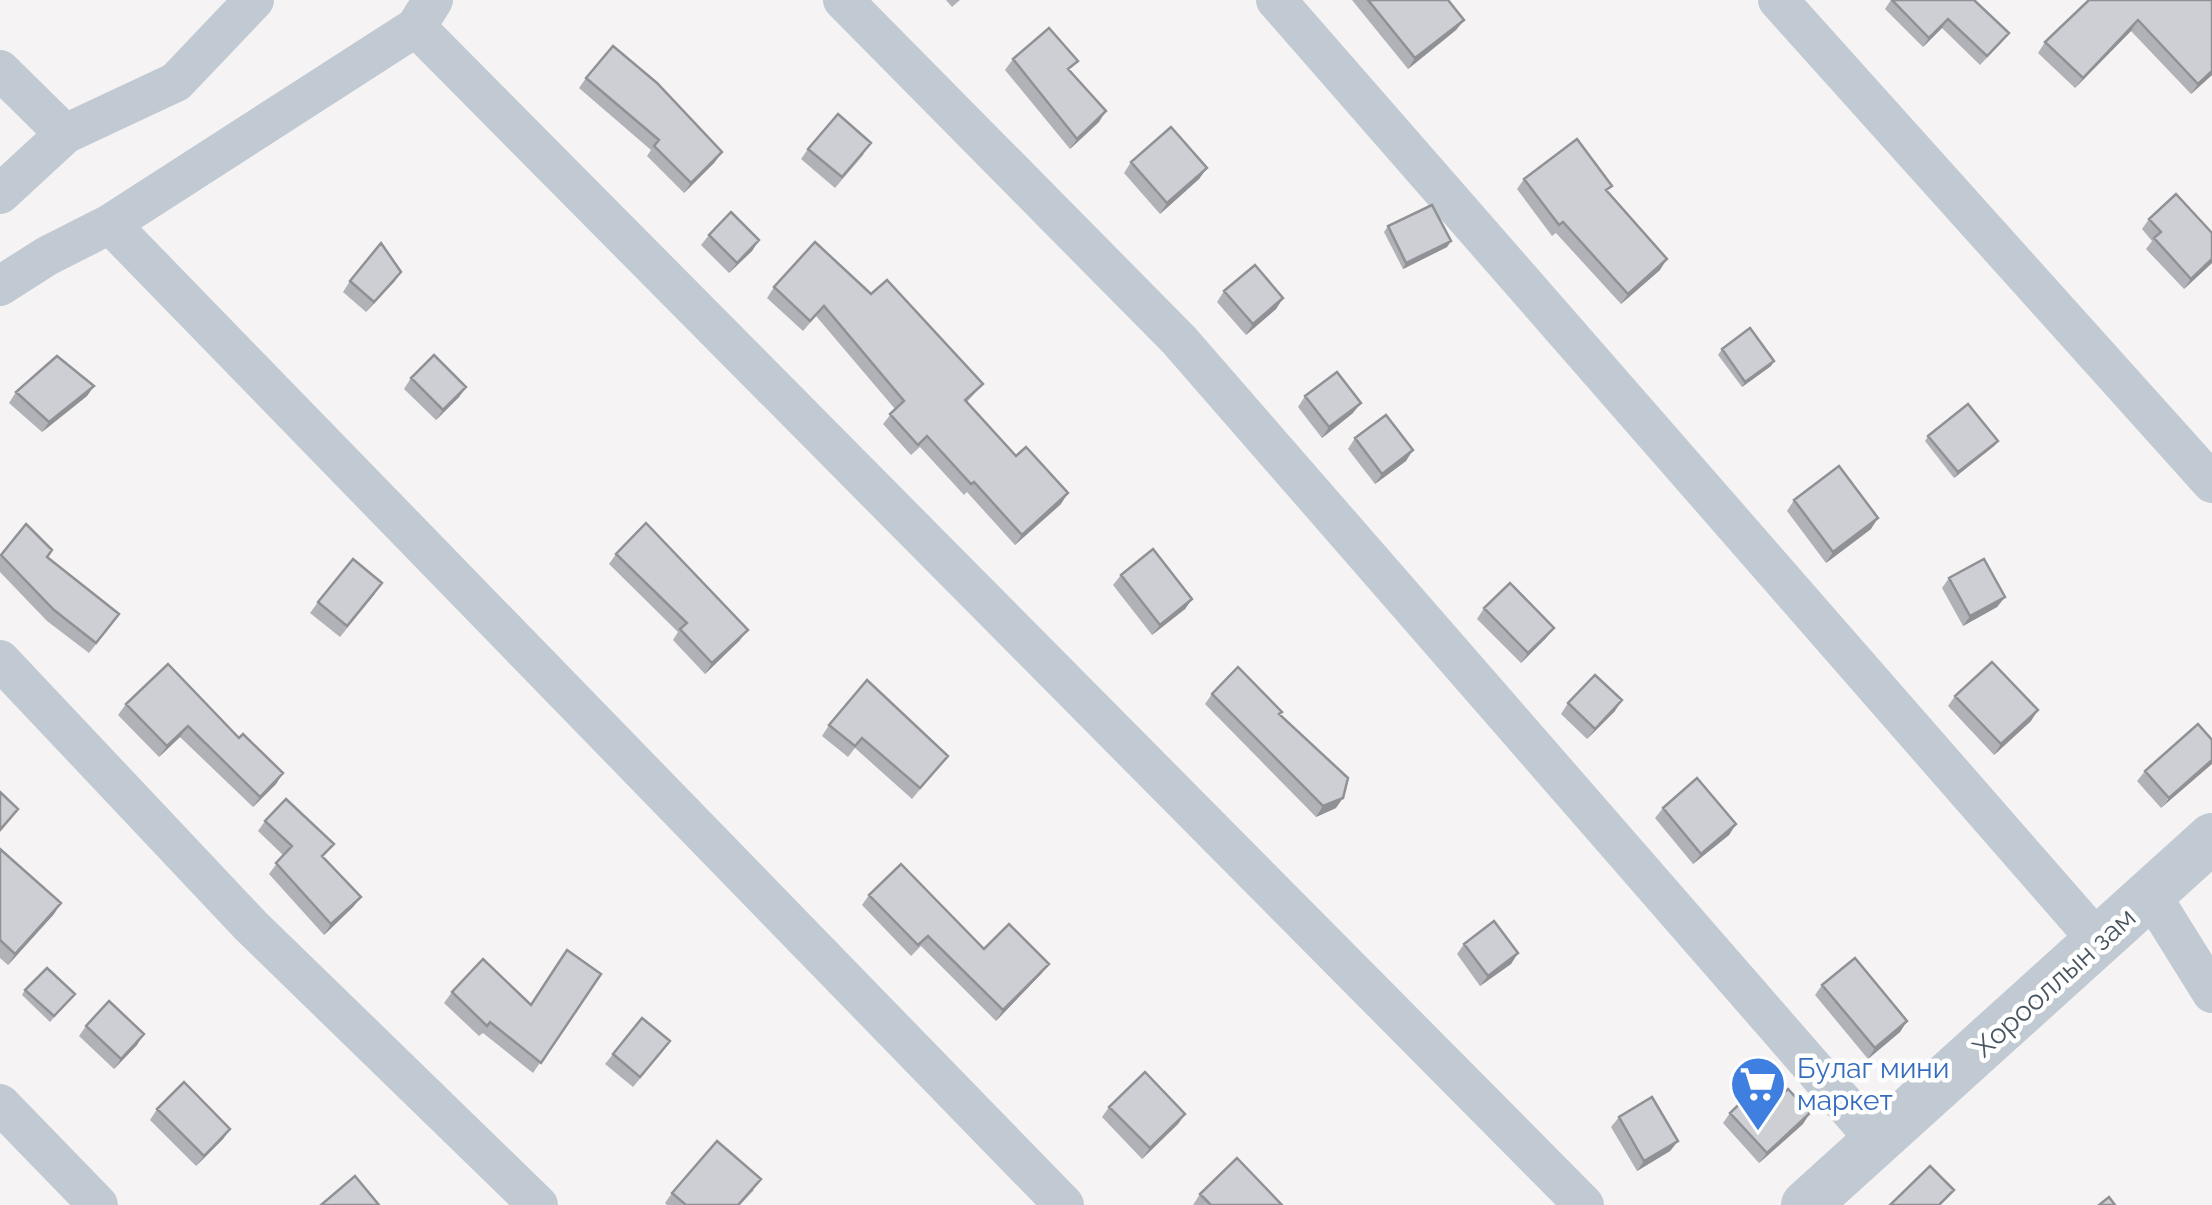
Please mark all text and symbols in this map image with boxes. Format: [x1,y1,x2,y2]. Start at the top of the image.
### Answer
street label: Хорооллын зам [1966,901,2142,1064]
place label: Булаг мини маркет [1797,1052,1949,1117]
supermarket icon: Булаг мини маркет [1728,1054,1788,1133]

